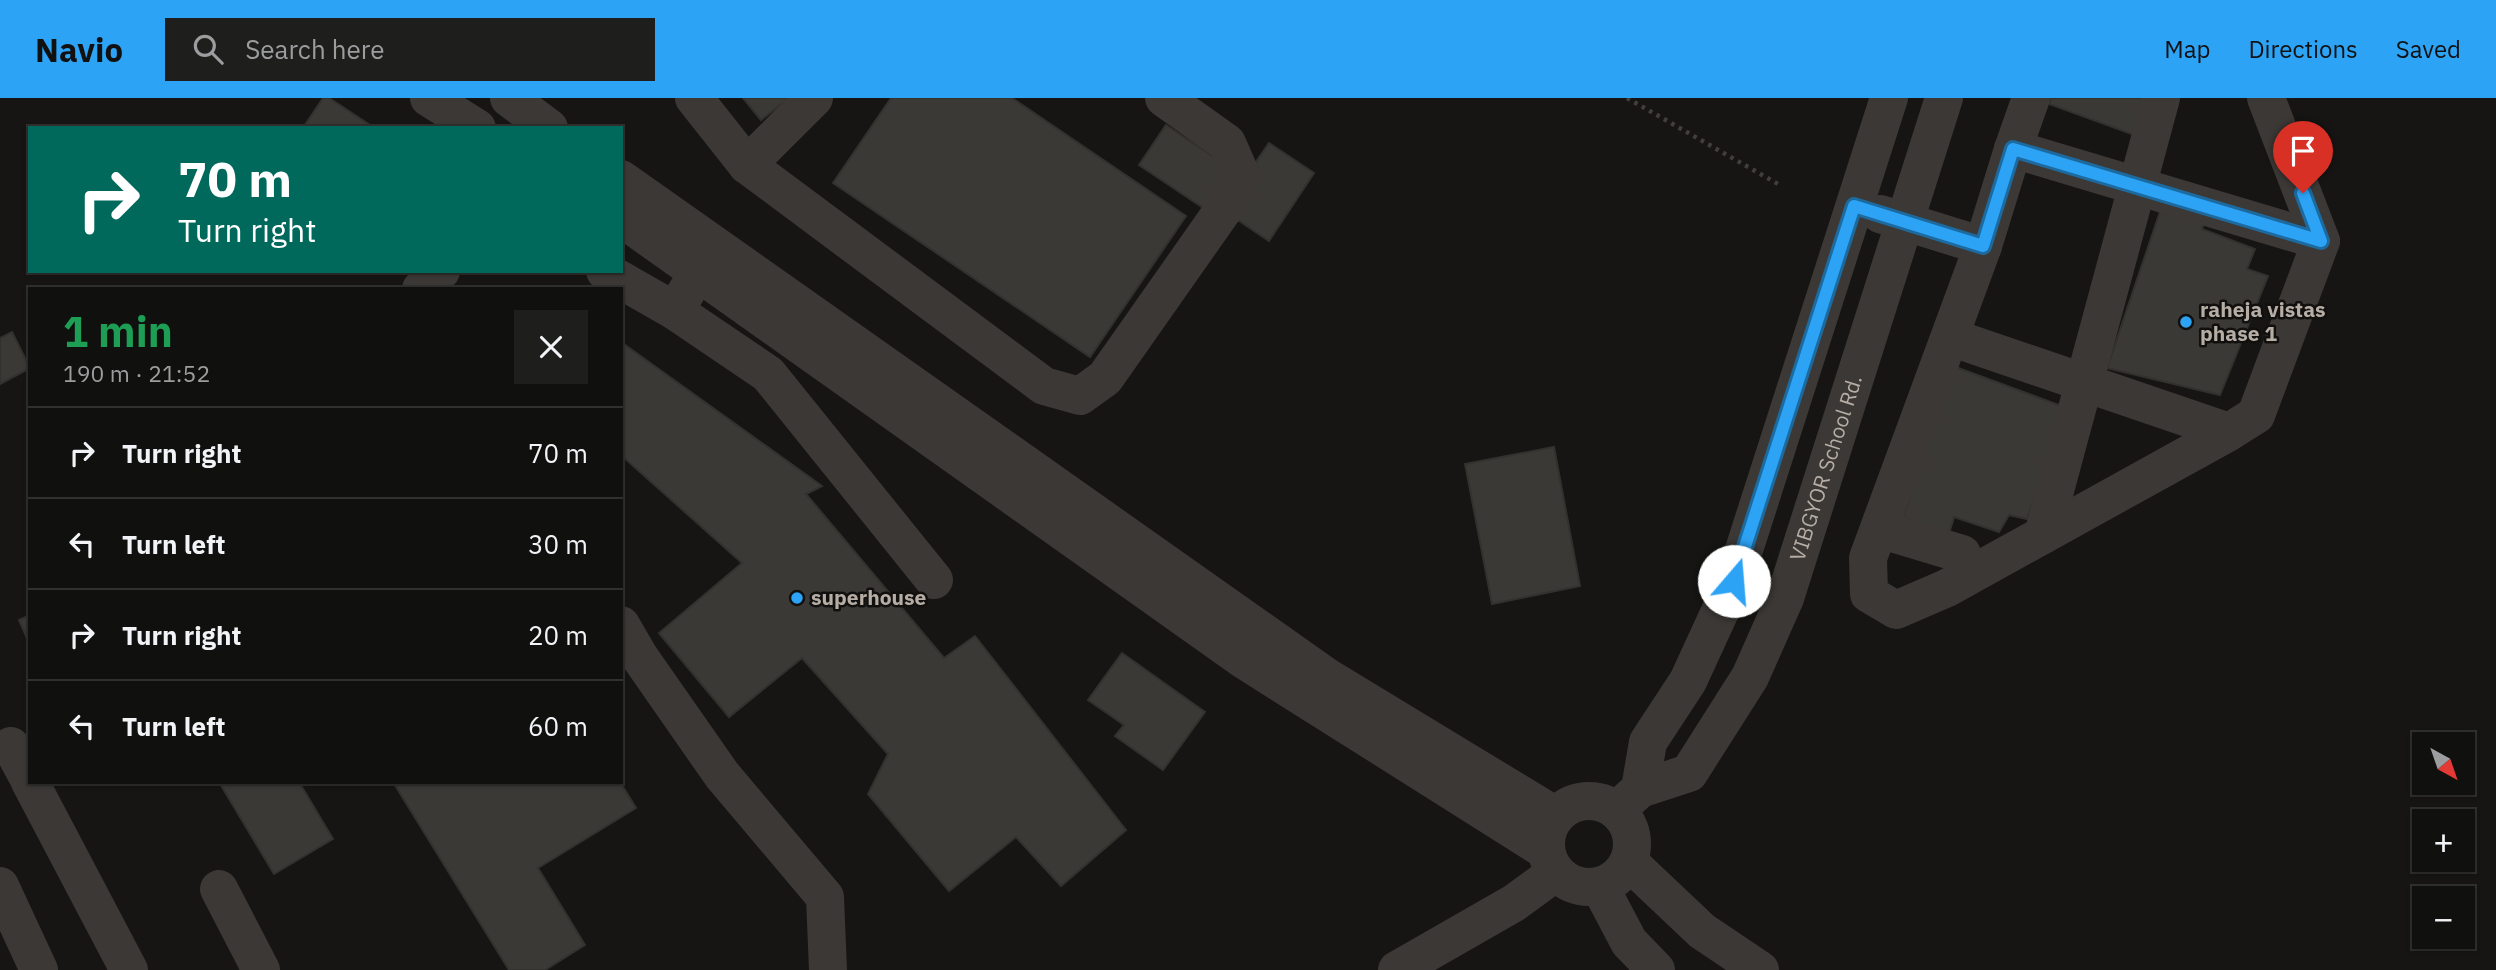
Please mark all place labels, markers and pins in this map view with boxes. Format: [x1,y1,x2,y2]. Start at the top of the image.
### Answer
pin [2273,121,2333,193]
place label: raheja vistas phase 1 [2200,295,2326,347]
marker: raheja vistas phase 1 [2178,314,2194,330]
place label: superhouse [811,583,927,611]
marker: superhouse [789,590,805,606]

